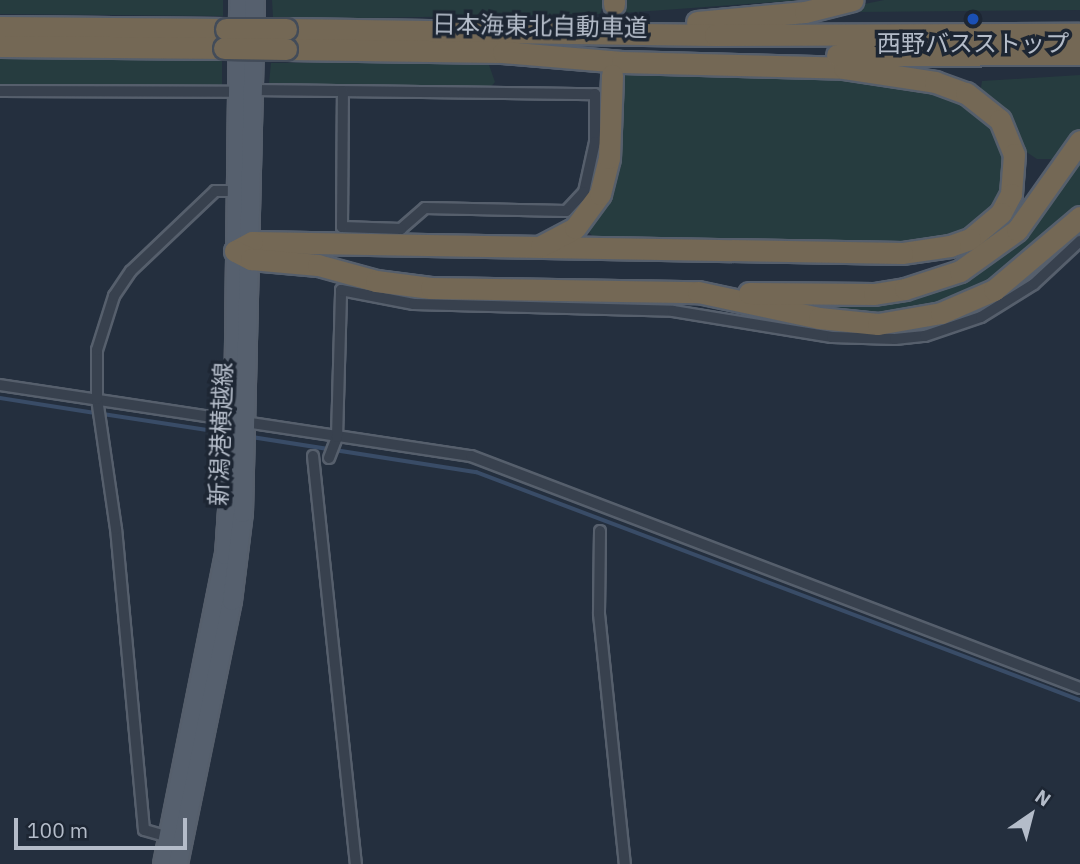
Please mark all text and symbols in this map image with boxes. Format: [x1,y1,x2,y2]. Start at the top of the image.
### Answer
street label: 日本海東北自動車道 [432,10,648,42]
marker: 西野バスストップ [965,11,981,27]
place label: 西野バスストップ [877,30,1069,58]
street label: 新潟港横越線 [204,362,238,506]
north arrow [996,780,1066,850]
text: N [1031,784,1056,812]
scale bar [18,804,191,848]
text: 100 m [27,816,88,844]

